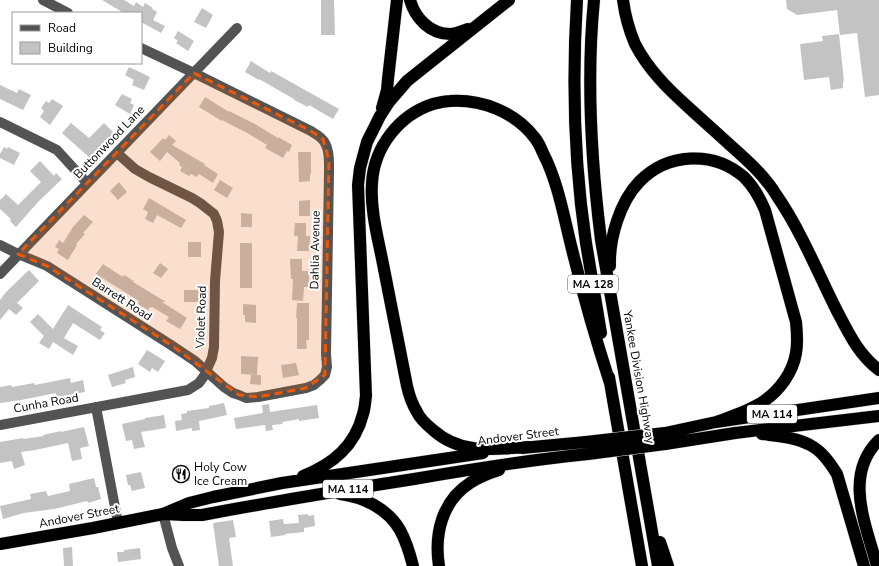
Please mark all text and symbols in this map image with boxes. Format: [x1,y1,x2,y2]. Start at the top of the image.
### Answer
legend [12,12,142,64]
text: Road [48,20,76,36]
text: Building [48,40,93,56]
street label: Buttonwood Lane [70,102,148,182]
street label: Dahlia Avenue [306,211,324,289]
street label: Barrett Road [89,274,155,324]
road number: MA 128 [568,275,618,293]
street label: Violet Road [192,285,210,350]
street label: Yankee Division Highway [619,308,659,446]
street label: Cunha Road [12,389,80,417]
road number: MA 114 [747,405,797,423]
street label: Andover Street [476,423,560,449]
place label: Holy Cow Ice Cream [194,459,247,489]
restaurant icon: Holy Cow Ice Cream [171,464,191,484]
road number: MA 114 [323,480,373,498]
street label: Andover Street [37,500,121,532]

